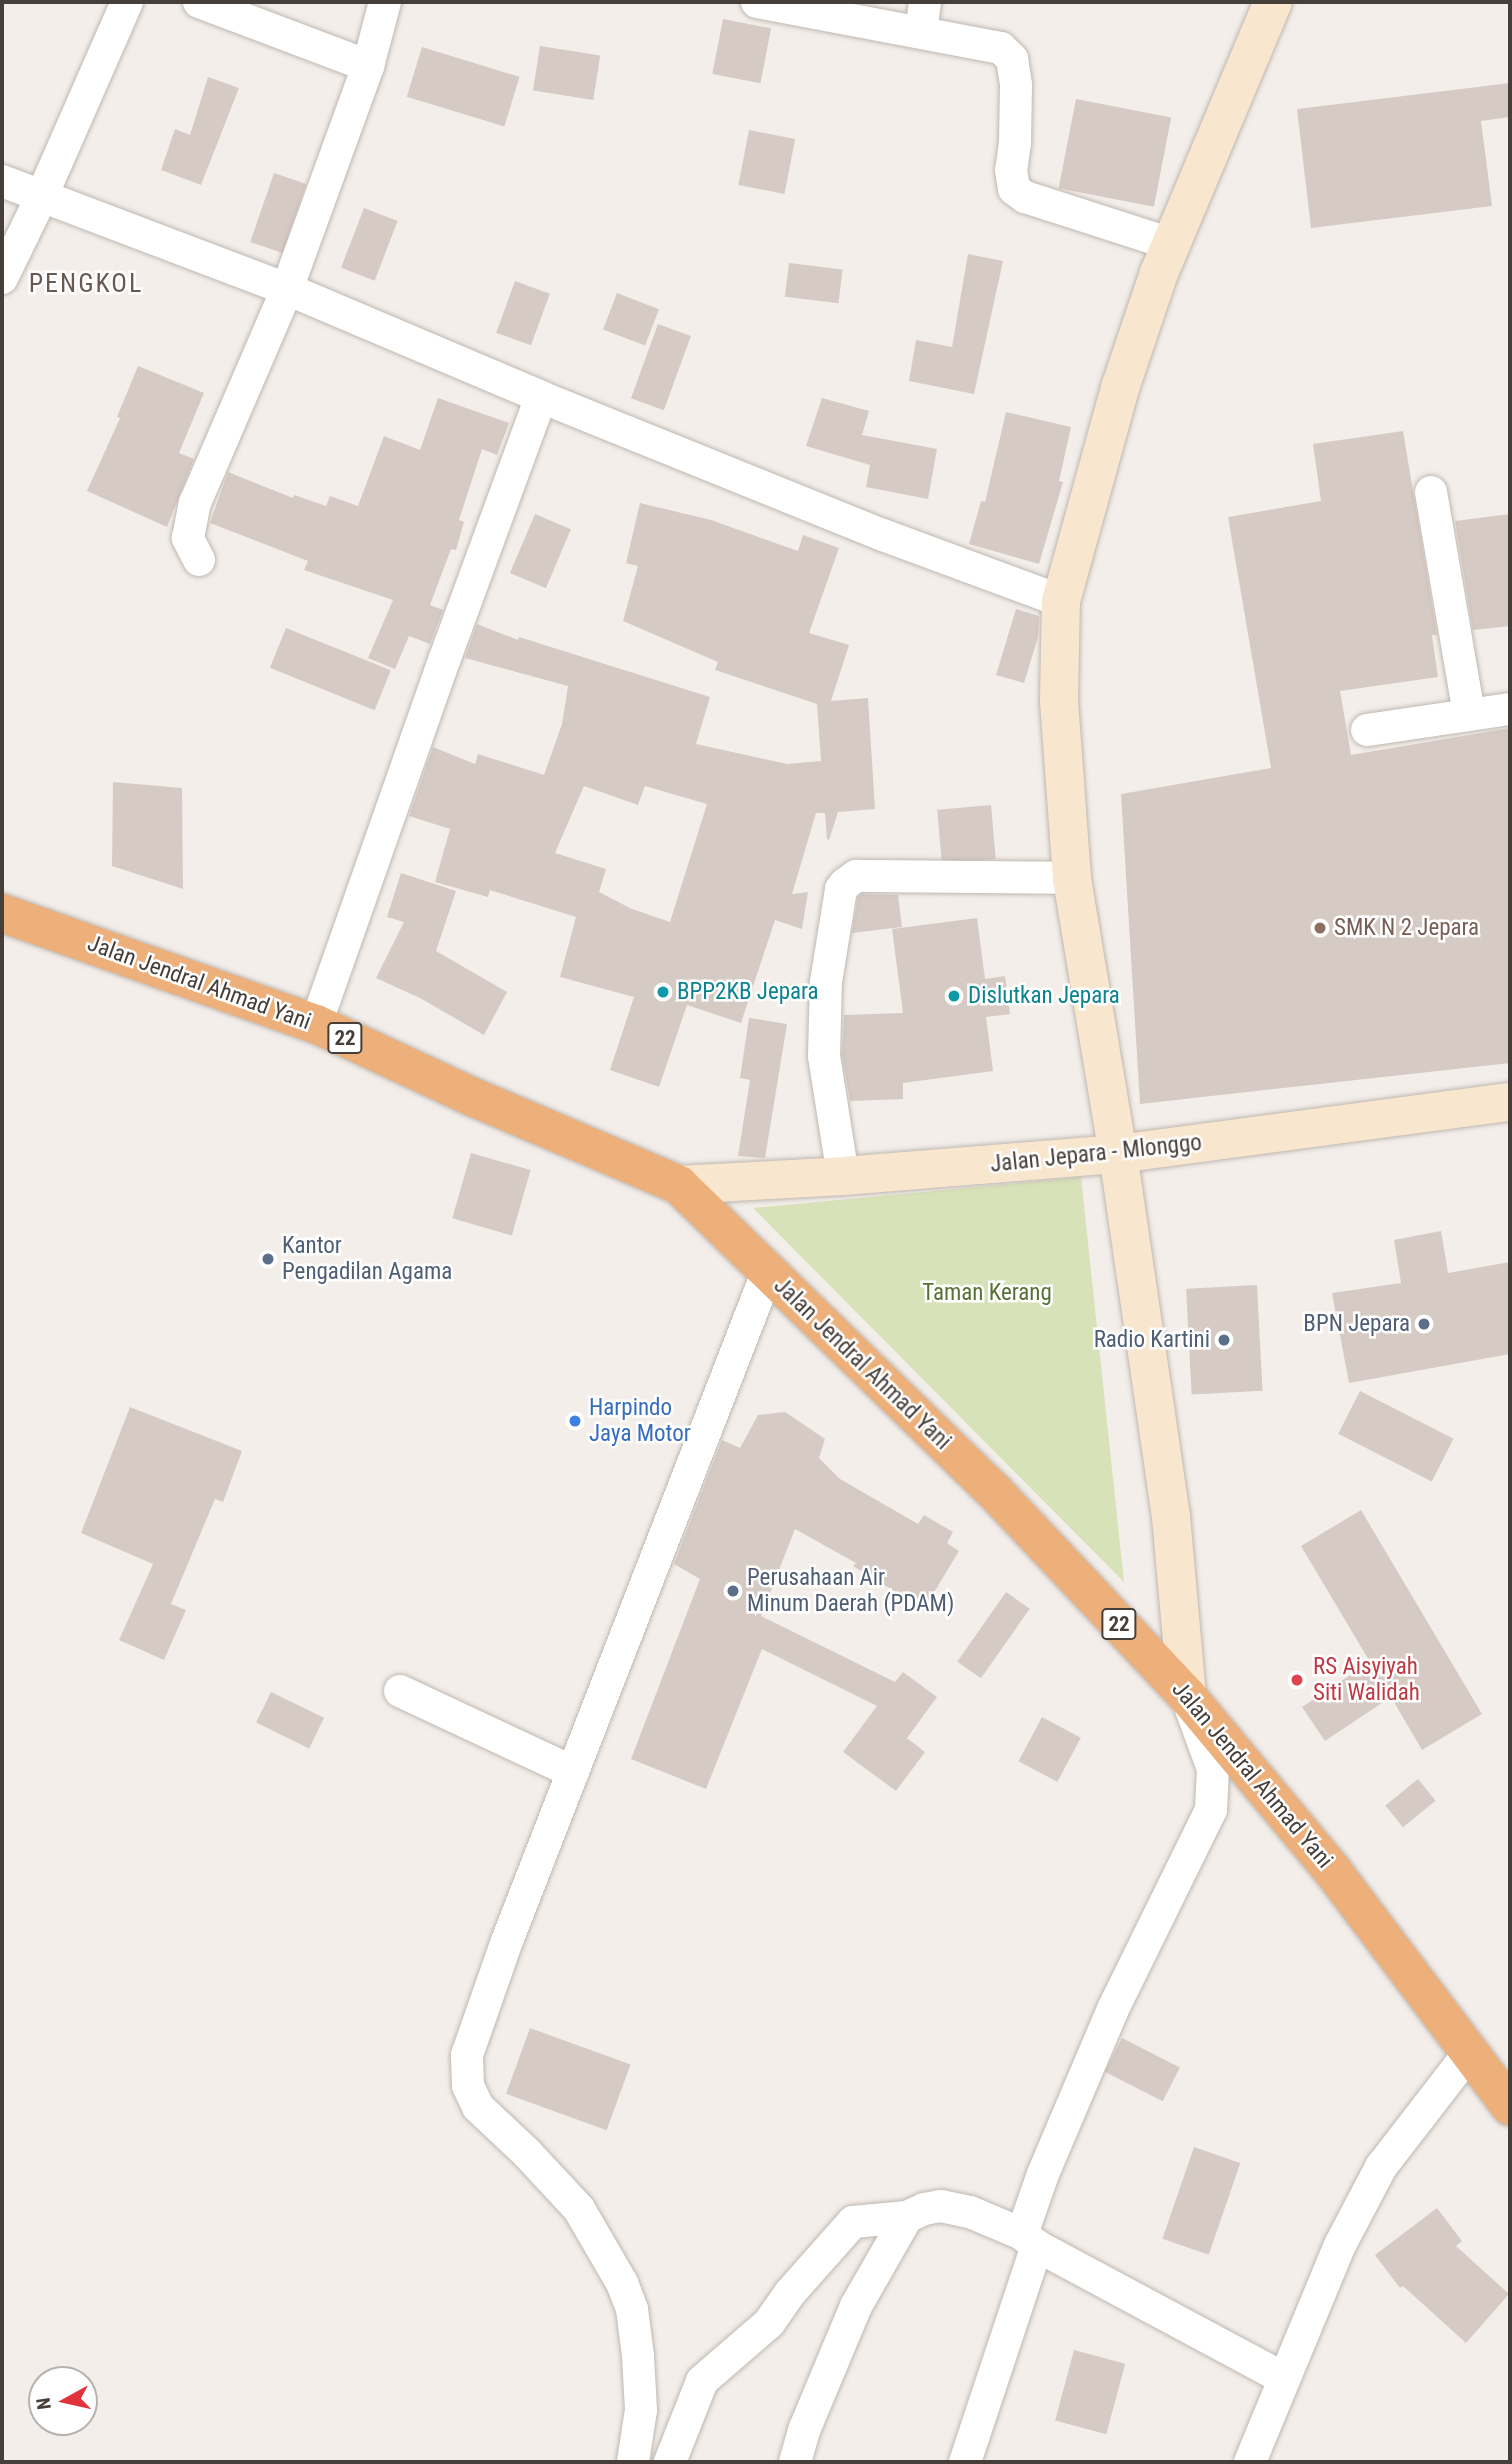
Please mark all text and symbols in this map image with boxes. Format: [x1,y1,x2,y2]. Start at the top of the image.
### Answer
district label: PENGKOL [30,268,142,300]
place label: SMK N 2 Jepara [1334,914,1479,942]
marker: SMK N 2 Jepara [1312,920,1328,936]
street label: Jalan Jendral Ahmad Yani [84,930,314,1036]
place label: BPP2KB Jepara [677,978,819,1006]
place label: Dislutkan Jepara [968,982,1120,1010]
marker: BPP2KB Jepara [655,984,671,1000]
marker: Dislutkan Jepara [946,988,962,1004]
road number: 22 [326,1020,364,1056]
street label: Jalan Jepara - Mlonggo [989,1129,1203,1179]
place label: Kantor Pengadilan Agama [282,1232,452,1286]
marker: Kantor Pengadilan Agama [260,1251,276,1267]
street label: Jalan Jendral Ahmad Yani [768,1272,956,1456]
park label: Taman Kerang [922,1279,1052,1307]
place label: BPN Jepara [1303,1310,1410,1338]
marker: BPN Jepara [1416,1316,1432,1332]
place label: Radio Kartini [1094,1326,1210,1354]
marker: Radio Kartini [1216,1332,1232,1348]
place label: Harpindo Jaya Motor [589,1394,691,1448]
marker: Harpindo Jaya Motor [567,1413,583,1429]
place label: Perusahaan Air Minum Daerah (PDAM) [747,1564,954,1618]
marker: Perusahaan Air Minum Daerah (PDAM) [725,1583,741,1599]
road number: 22 [1100,1606,1138,1642]
place label: RS Aisyiyah Siti Walidah [1313,1653,1420,1707]
marker: RS Aisyiyah Siti Walidah [1287,1670,1307,1690]
street label: Jalan Jendral Ahmad Yani [1166,1676,1338,1874]
north arrow [28,2366,98,2436]
text: N [31,2396,56,2411]

